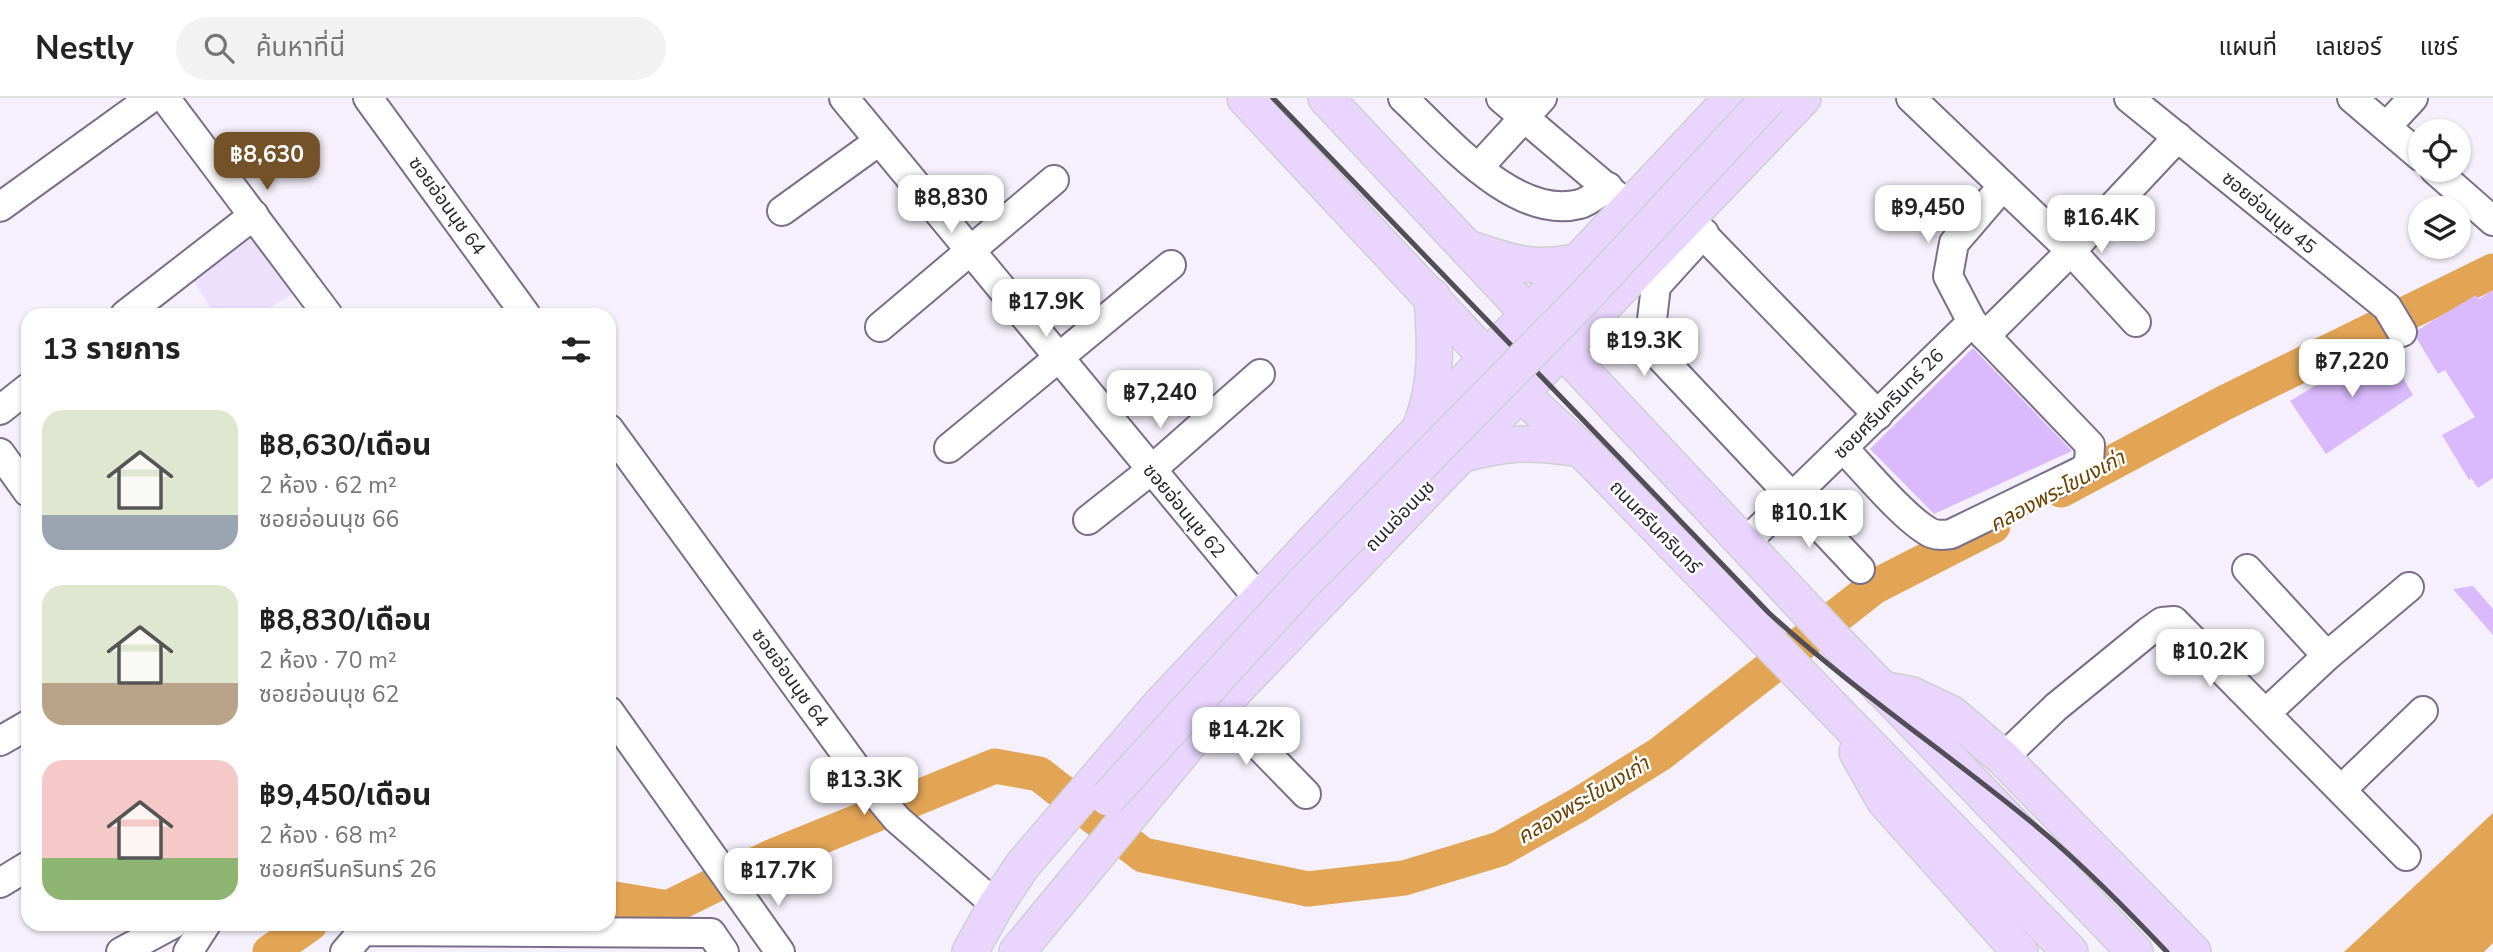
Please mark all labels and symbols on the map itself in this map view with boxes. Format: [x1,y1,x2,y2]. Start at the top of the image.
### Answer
pin: ฿8,630 [210,132,324,192]
street label: ซอยอ่อนนุช 64 [402,151,492,261]
street label: ซอยอ่อนนุช 45 [2216,166,2322,260]
pin: ฿8,830 [894,176,1008,235]
pin: ฿9,450 [1871,186,1985,245]
pin: ฿16.4K [2044,195,2158,255]
pin: ฿17.9K [989,280,1103,339]
pin: ฿19.3K [1587,318,1701,378]
pin: ฿7,220 [2295,340,2409,399]
street label: ซอยศรีนครินทร์ 26 [1828,343,1950,465]
pin: ฿7,240 [1103,370,1217,430]
water label: คลองพระโขนงเก่า [1984,443,2131,538]
street label: ซอยอ่อนนุช 62 [1137,458,1231,564]
street label: ถนนอ่อนนุช [1359,474,1441,558]
street label: ถนนศรีนครินทร์ [1604,474,1707,580]
pin: ฿10.1K [1752,490,1866,550]
street label: ซอยอ่อนนุช 64 [745,623,835,733]
pin: ฿10.2K [2153,630,2267,689]
pin: ฿14.2K [1189,708,1303,767]
water label: คลองพระโขนงเก่า [1512,749,1655,850]
pin: ฿13.3K [807,758,921,817]
pin: ฿17.7K [721,848,835,908]

